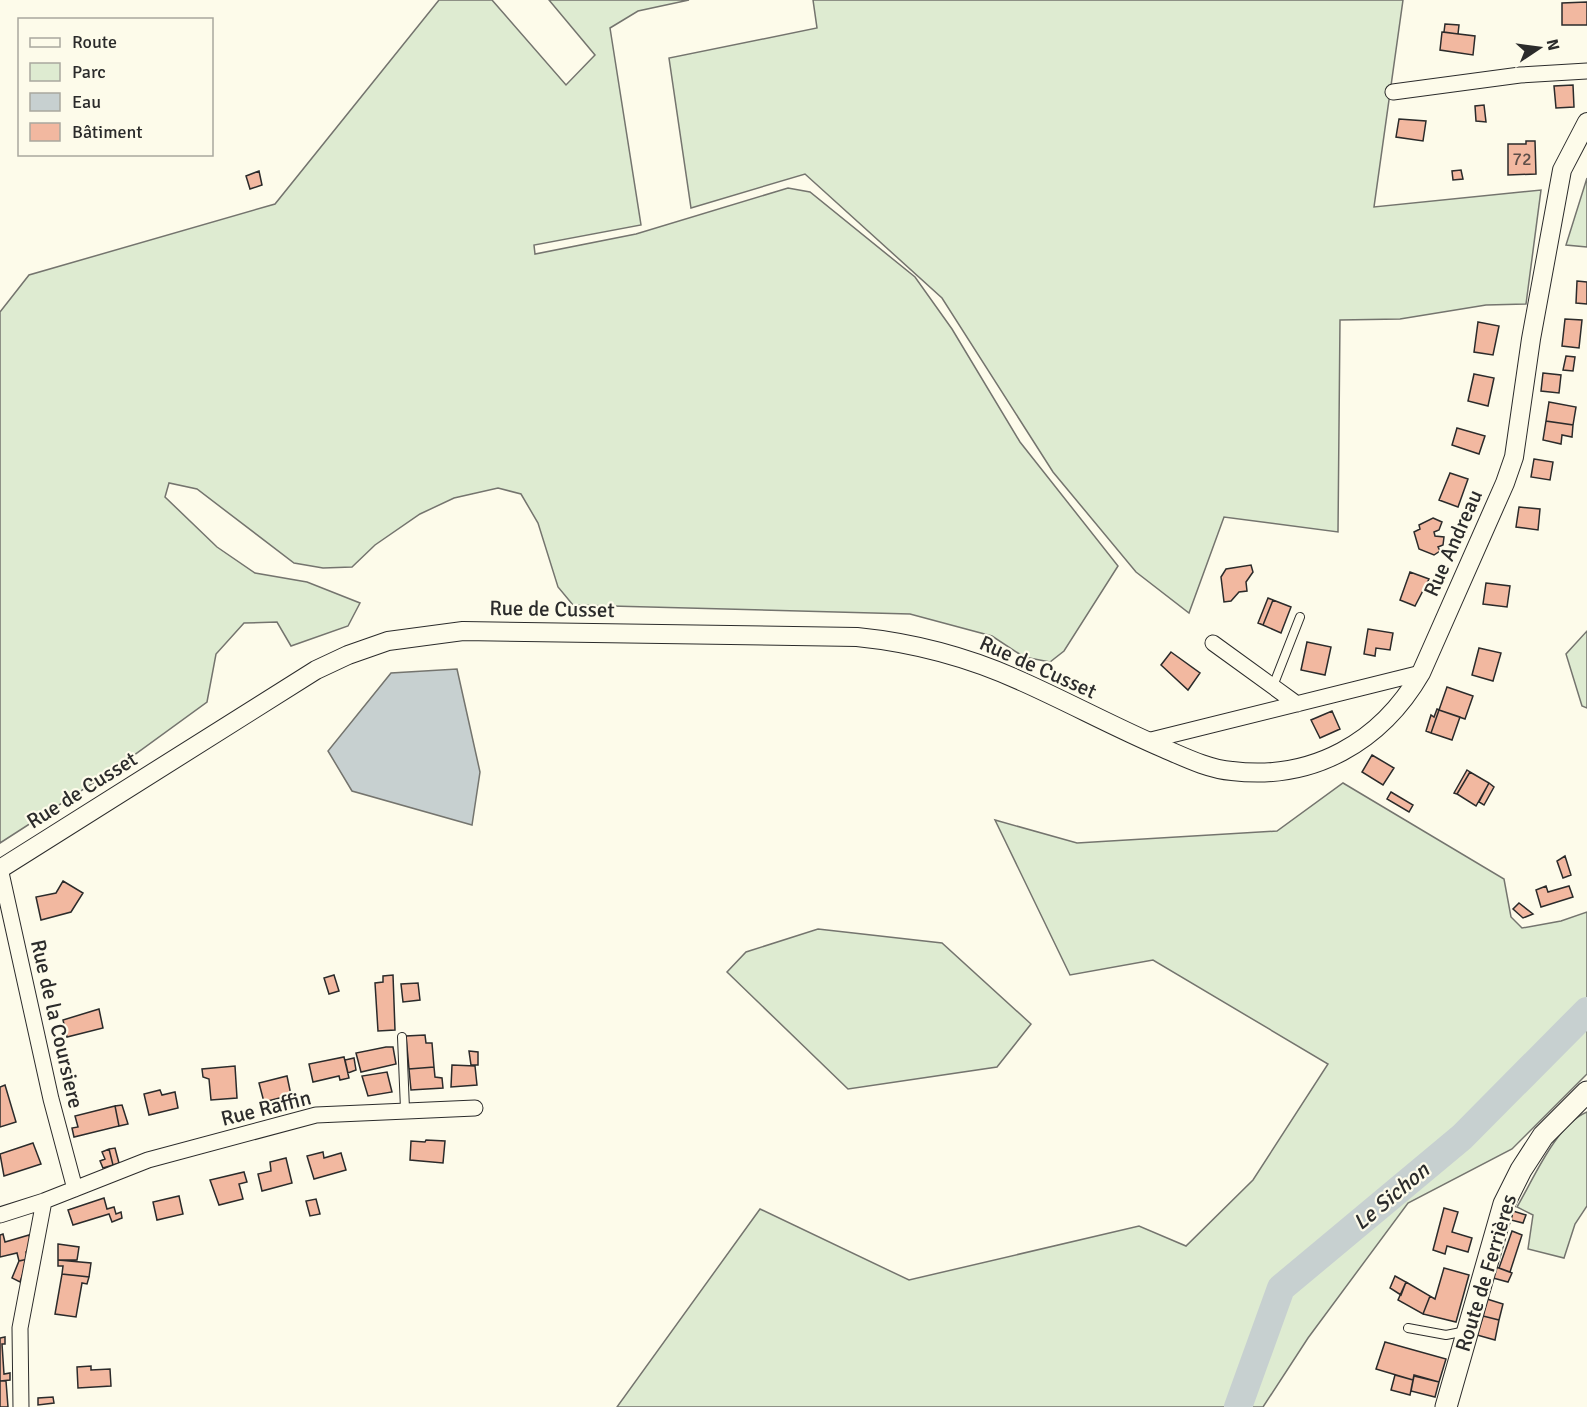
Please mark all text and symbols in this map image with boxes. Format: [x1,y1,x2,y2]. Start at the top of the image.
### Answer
legend [18,18,213,156]
north arrow [1509,18,1569,78]
text: Route [72,31,117,53]
text: N [1542,37,1564,53]
text: Parc [72,61,106,83]
text: Eau [72,91,101,113]
text: Bâtiment [72,121,143,143]
house number: 72 [1512,148,1532,170]
street label: Rue Andreau [1418,486,1488,600]
street label: Rue de Cusset [489,595,615,623]
street label: Rue de Cusset [975,630,1101,704]
street label: Rue de Cusset [22,746,142,834]
street label: Rue de la Coursiere [25,937,89,1111]
street label: Rue Raffin [218,1084,314,1132]
water label: Le Sichon [1348,1156,1435,1236]
street label: Route de Ferrières [1450,1191,1522,1355]

